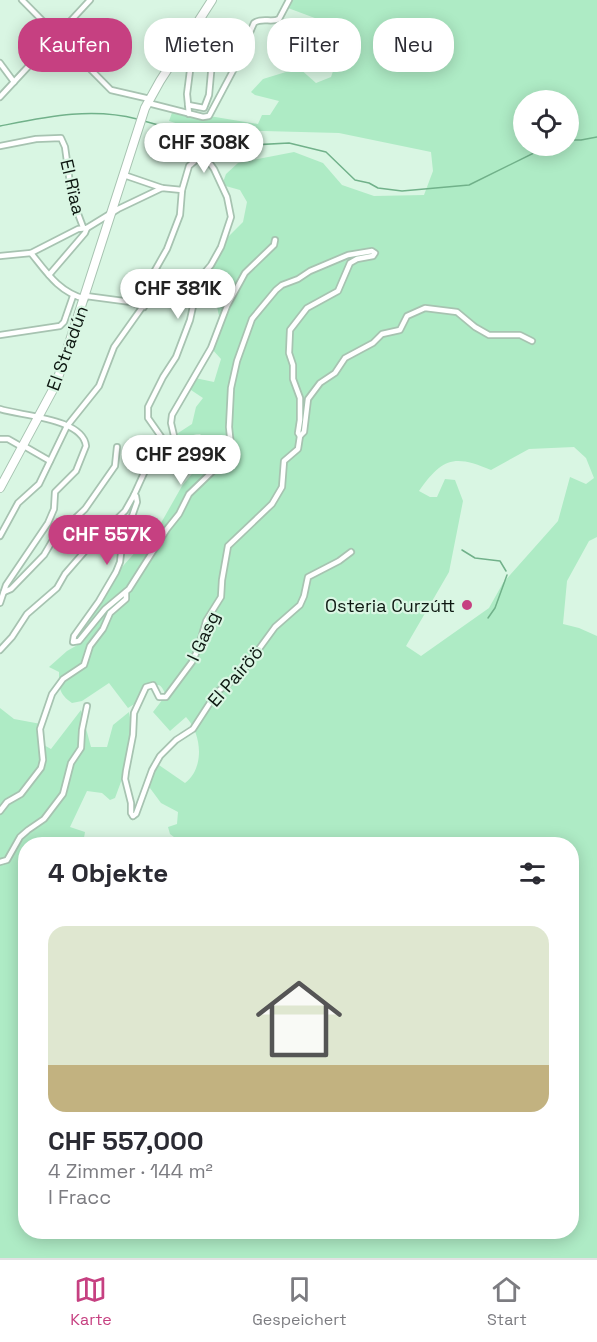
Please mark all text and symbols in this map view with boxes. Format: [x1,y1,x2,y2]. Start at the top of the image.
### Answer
chip: Kaufen [18,18,132,72]
chip: Mieten [144,18,255,72]
chip: Filter [267,18,361,72]
chip: Neu [373,18,454,72]
map controls [513,90,579,156]
button: locate [513,90,579,156]
pin: CHF 308K [142,123,266,174]
text: CHF 308K [158,129,250,155]
street label: El Rïaa [55,157,91,217]
pin: CHF 381K [116,269,240,320]
text: CHF 381K [134,275,222,301]
street label: El Stradún [41,302,93,394]
pin: CHF 299K [119,435,243,486]
text: CHF 299K [136,441,226,467]
pin: CHF 557K [45,515,169,566]
text: CHF 557K [62,521,152,547]
place label: Osteria Curzútt [325,594,455,617]
marker: Osteria Curzútt [460,598,474,612]
street label: I Gasg [182,607,224,665]
street label: El Pairöö [202,641,268,711]
text: 4 Objekte [48,856,168,890]
icon: filters [516,857,549,890]
icon: home [245,965,353,1073]
text: CHF 557,000 [48,1124,204,1158]
text: 4 Zimmer · 144 m² [48,1158,213,1184]
text: I Fracc [48,1184,111,1210]
tab: Karte [70,1273,112,1330]
tab: Gespeichert [252,1273,347,1330]
tab: Start [487,1273,527,1330]

